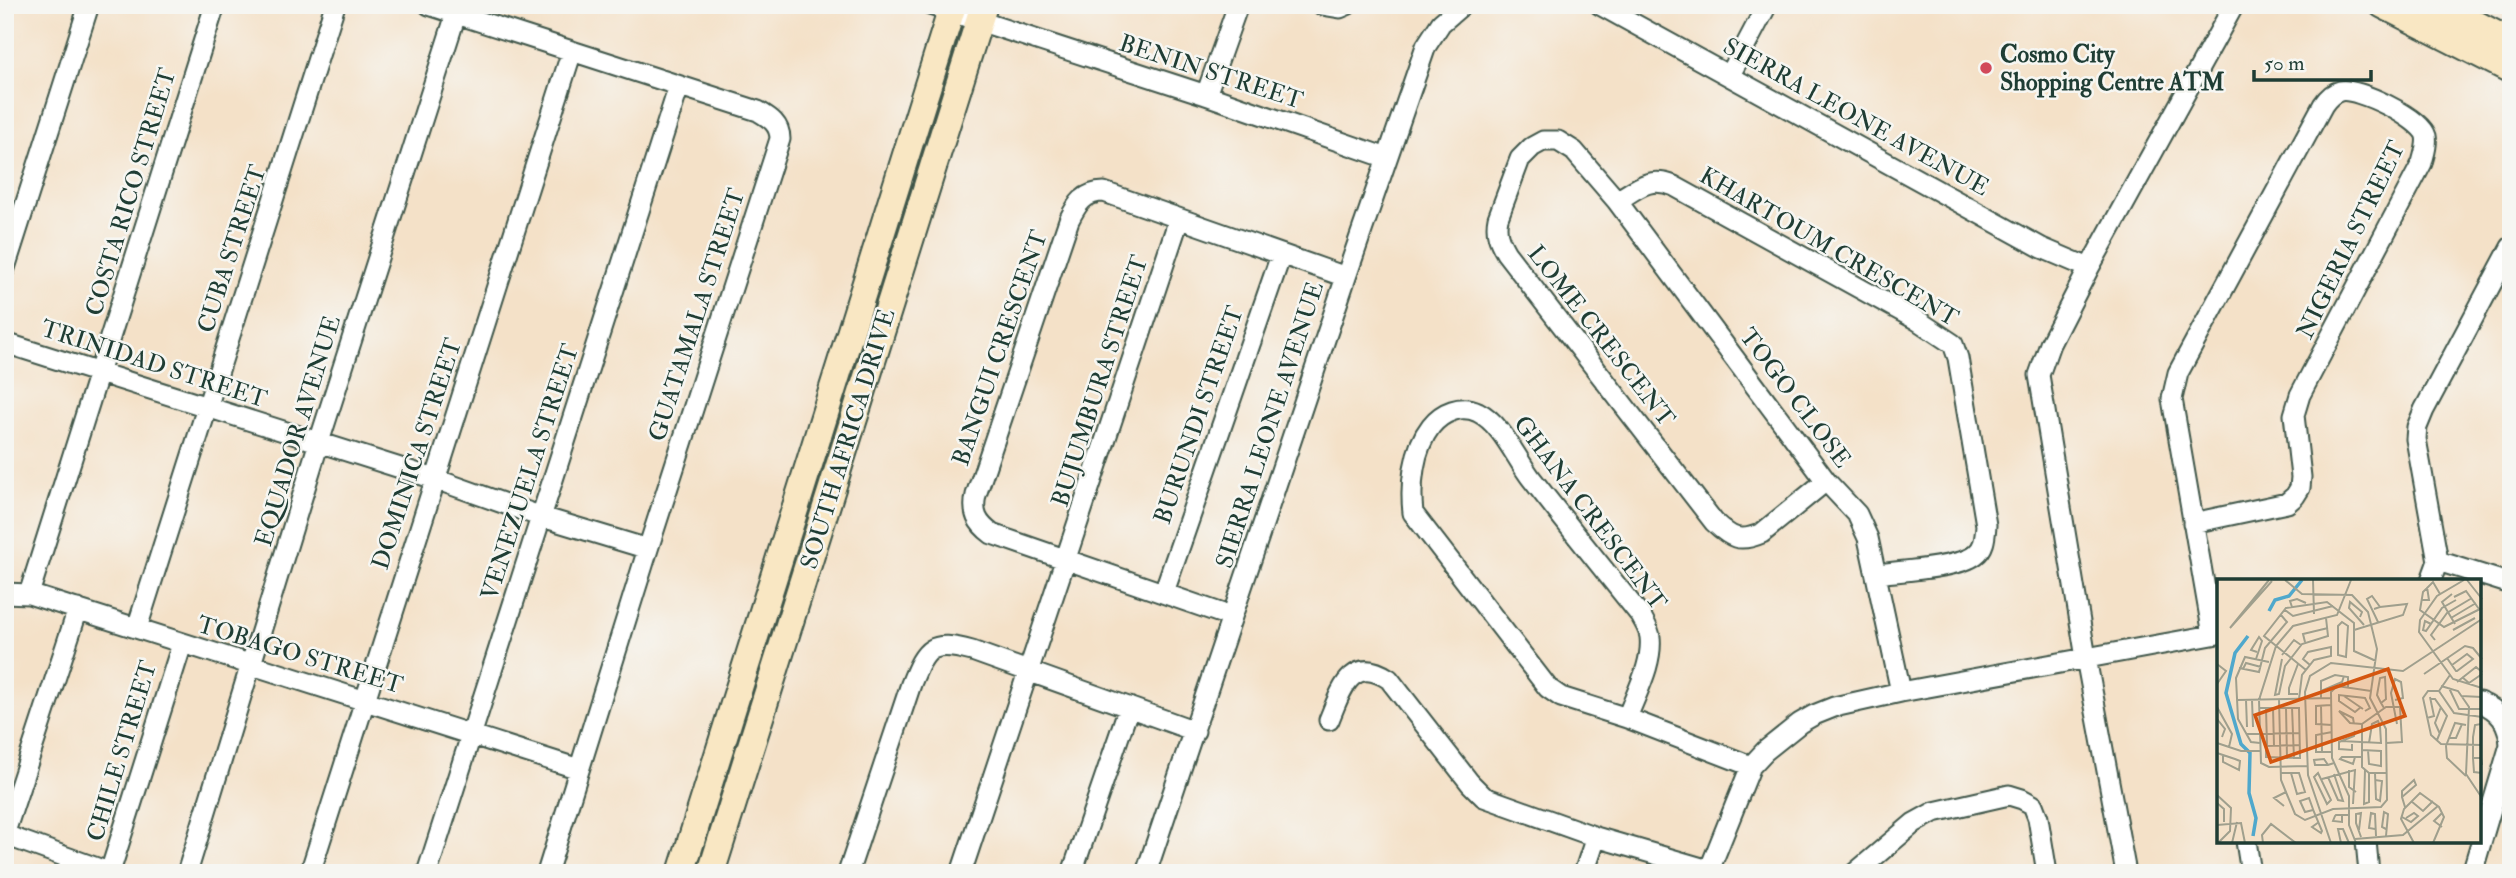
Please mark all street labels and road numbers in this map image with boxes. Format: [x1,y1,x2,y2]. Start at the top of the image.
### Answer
street label: BENIN STREET [1115,28,1307,116]
street label: SIERRA LEONE AVENUE [1717,31,1995,203]
street label: COSTA RICO STREET [79,64,184,320]
street label: NIGERIA STREET [2290,136,2412,344]
street label: KHARTOUM CRESCENT [1694,160,1964,334]
street label: CUBA STREET [190,161,274,337]
street label: GUATAMALA STREET [642,185,753,445]
street label: BANGUI CRESCENT [945,226,1055,470]
street label: LOME CRESCENT [1520,239,1682,433]
street label: BUJUMBURA STREET [1045,251,1155,511]
street label: SIERRA LEONE AVENUE [1209,278,1331,572]
street label: BURUNDI STREET [1147,302,1251,528]
street label: SOUTH AFRICA DRIVE [794,305,902,573]
street label: EQUADOR AVENUE [248,312,348,550]
street label: TRINIDAD STREET [37,313,271,415]
street label: TOGO CLOSE [1732,322,1858,474]
street label: DOMINICA STREET [365,334,469,574]
street label: VENEZUELA STREET [474,340,586,604]
street label: GHANA CRESCENT [1507,409,1674,617]
street label: TOBAGO STREET [194,609,407,701]
street label: CHILE STREET [80,657,164,845]

